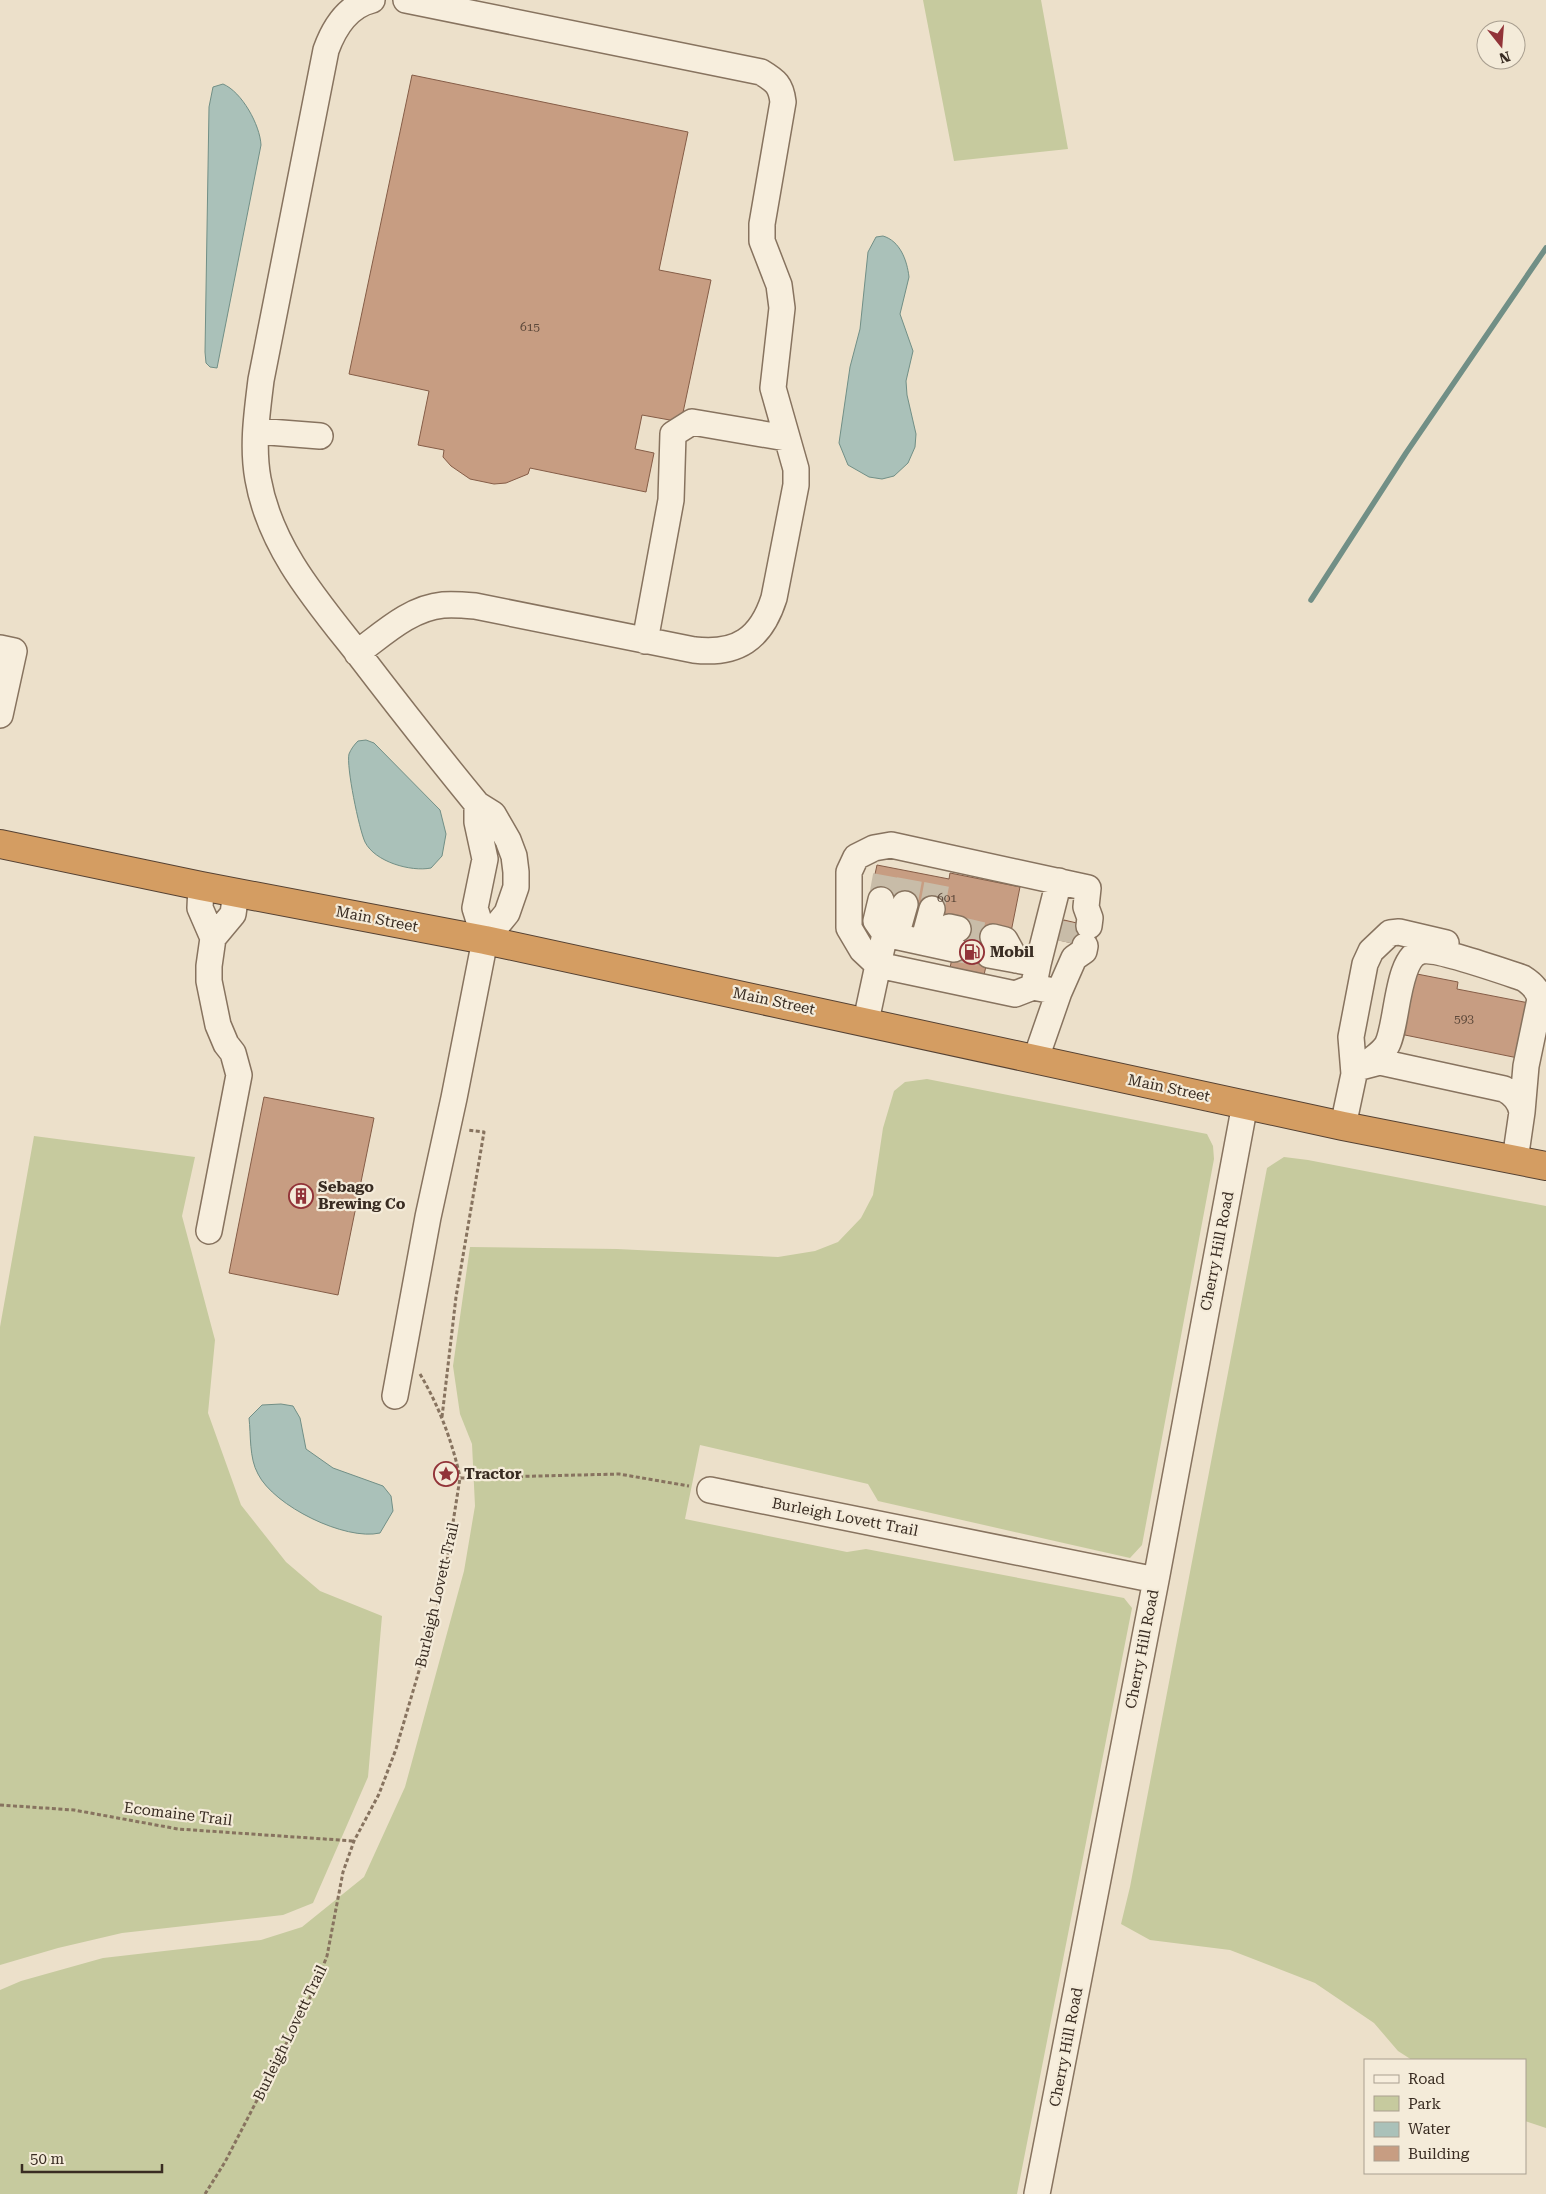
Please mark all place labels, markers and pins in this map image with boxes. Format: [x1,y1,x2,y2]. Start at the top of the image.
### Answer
fuel station icon: Mobil [959,939,985,965]
place label: Mobil [990,943,1034,961]
place label: Sebago Brewing Co [318,1178,406,1213]
building icon: Sebago Brewing Co [288,1183,314,1209]
place icon: Tractor [433,1461,459,1487]
place label: Tractor [464,1465,522,1483]

